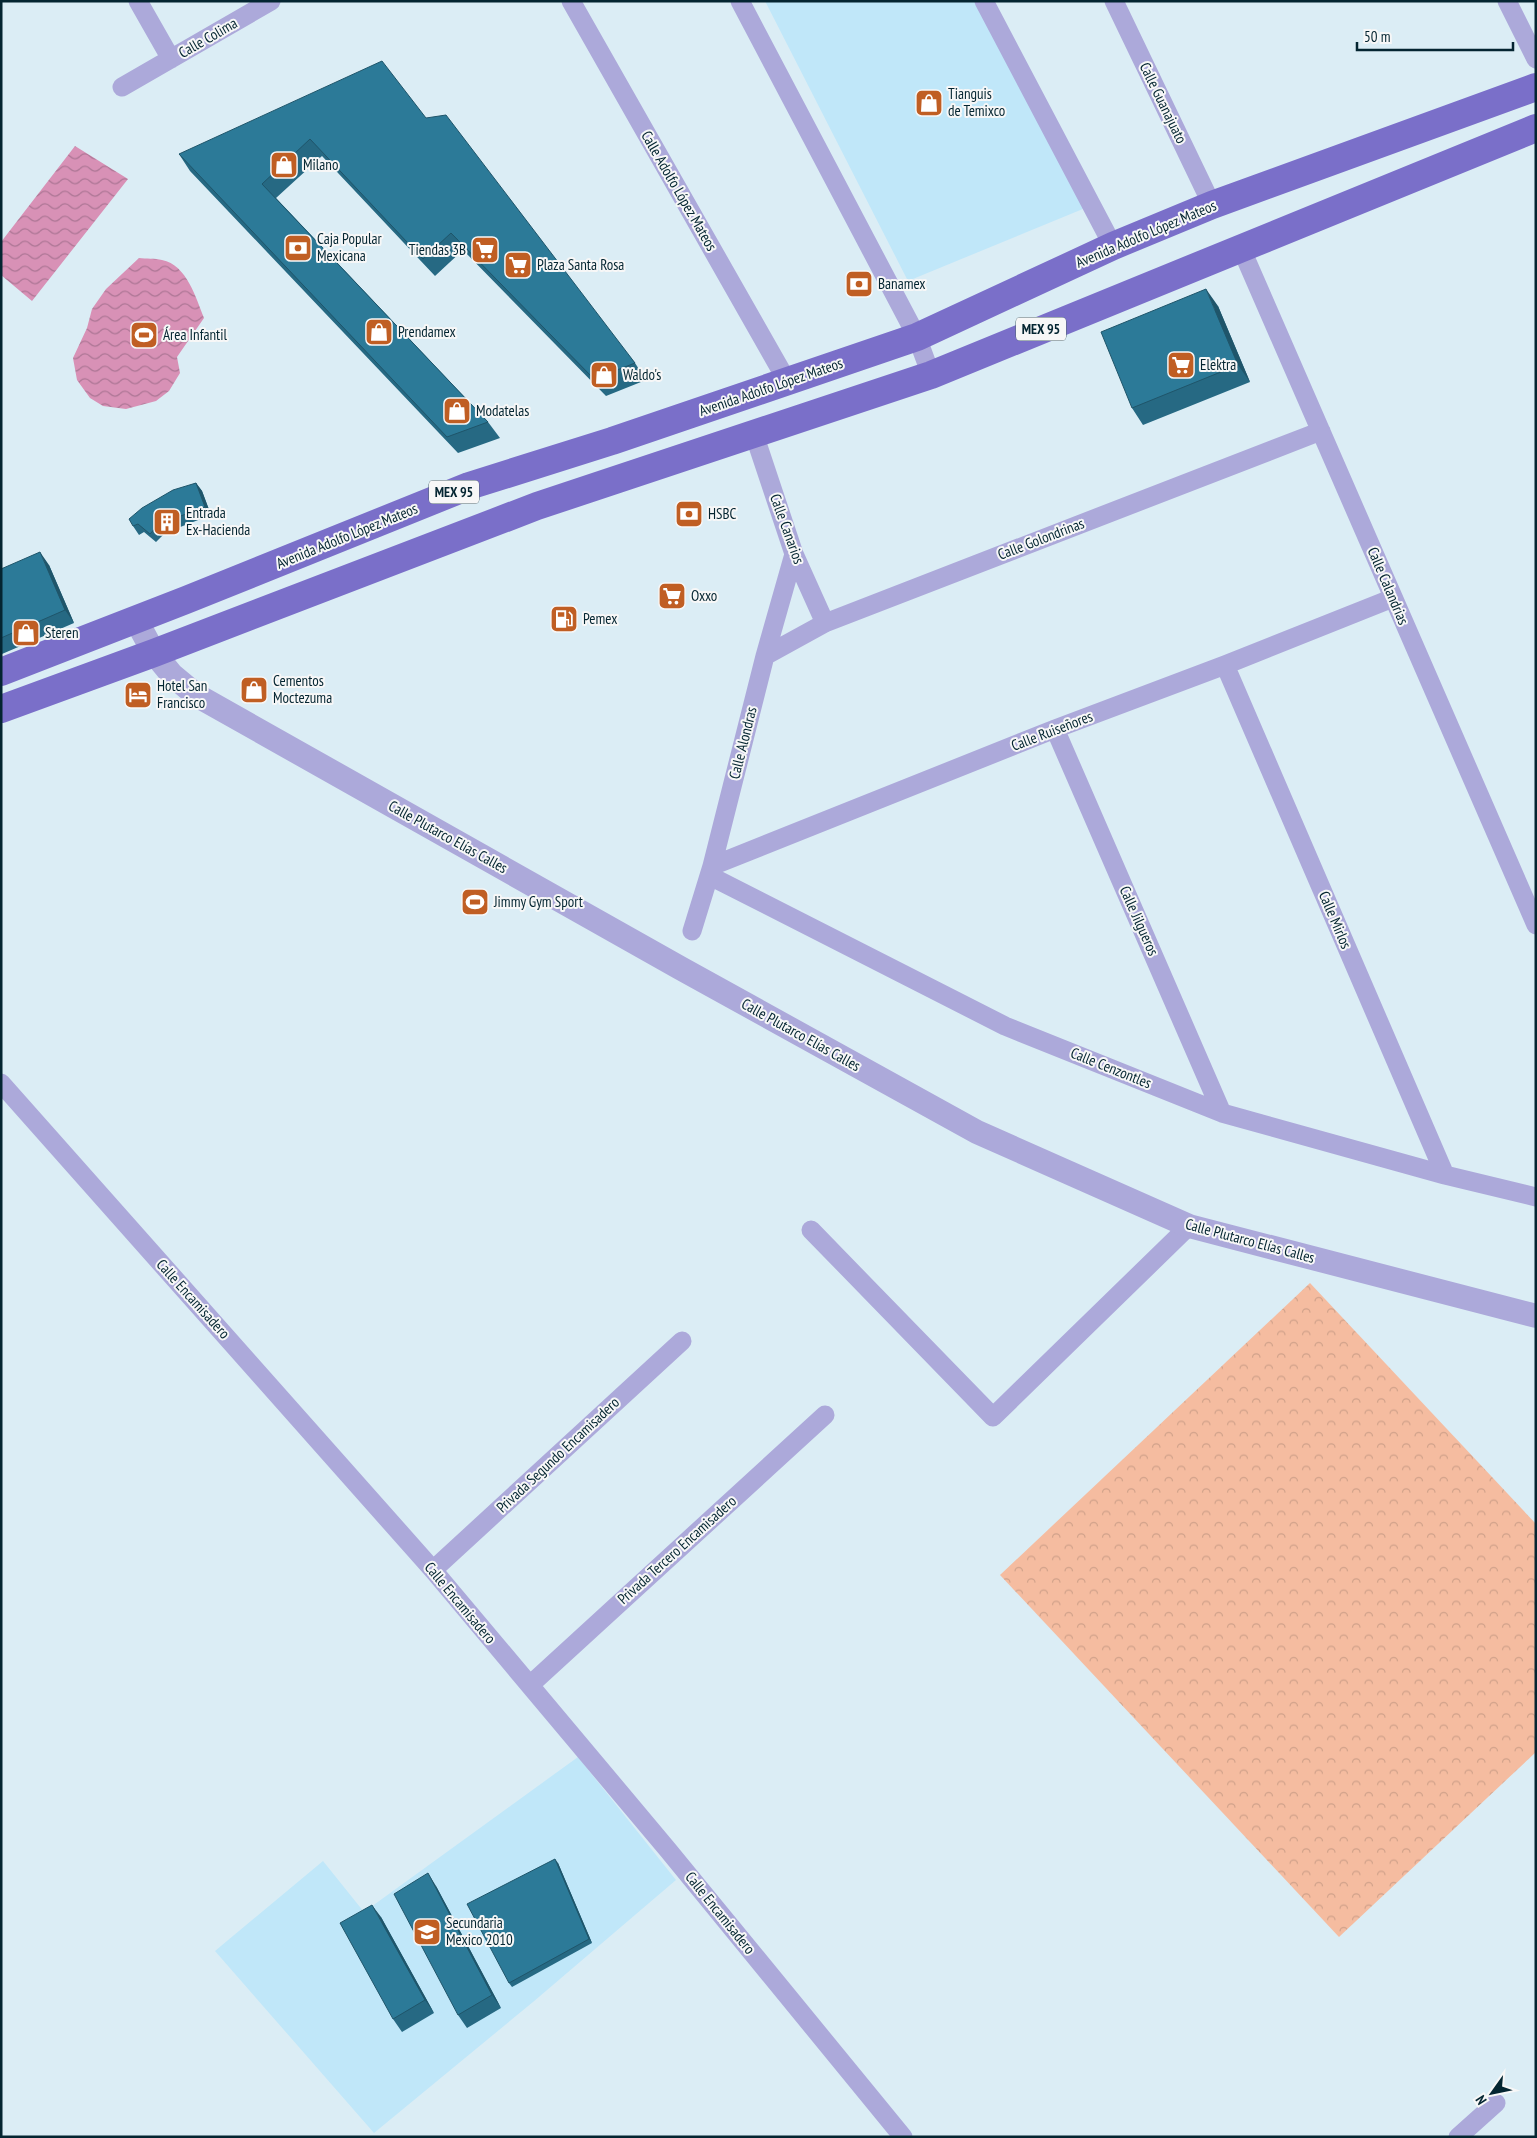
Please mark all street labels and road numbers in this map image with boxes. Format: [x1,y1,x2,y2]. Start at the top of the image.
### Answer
street label: Calle Colima [175,13,240,62]
street label: Calle Guanajuato [1136,59,1191,146]
street label: Calle Adolfo López Mateos [637,127,722,254]
street label: Avenida Adolfo López Mateos [1073,195,1219,272]
road number: MEX 95 [1016,318,1066,340]
street label: Avenida Adolfo López Mateos [696,353,845,420]
road number: MEX 95 [429,481,479,504]
street label: Calle Canarios [766,491,809,566]
street label: Avenida Adolfo López Mateos [273,498,420,573]
street label: Calle Golondrinas [995,513,1087,564]
street label: Calle Calandrias [1364,544,1413,628]
street label: Calle Alondras [724,705,761,781]
street label: Calle Ruiseñores [1008,706,1095,755]
street label: Calle Plutarco Elías Calles [385,796,511,877]
street label: Calle Jilgueros [1116,883,1163,959]
street label: Calle Mirlos [1315,888,1356,952]
street label: Calle Plutarco Elías Calles [738,994,864,1075]
street label: Calle Cenzontles [1068,1043,1154,1092]
street label: Calle Plutarco Elías Calles [1183,1214,1317,1267]
street label: Calle Encamisadero [153,1255,234,1342]
street label: Privada Segundo Encamisadero [492,1393,623,1517]
street label: Privada Tercero Encamisadero [613,1491,740,1608]
street label: Calle Encamisadero [421,1558,500,1647]
street label: Calle Encamisadero [681,1868,759,1958]

